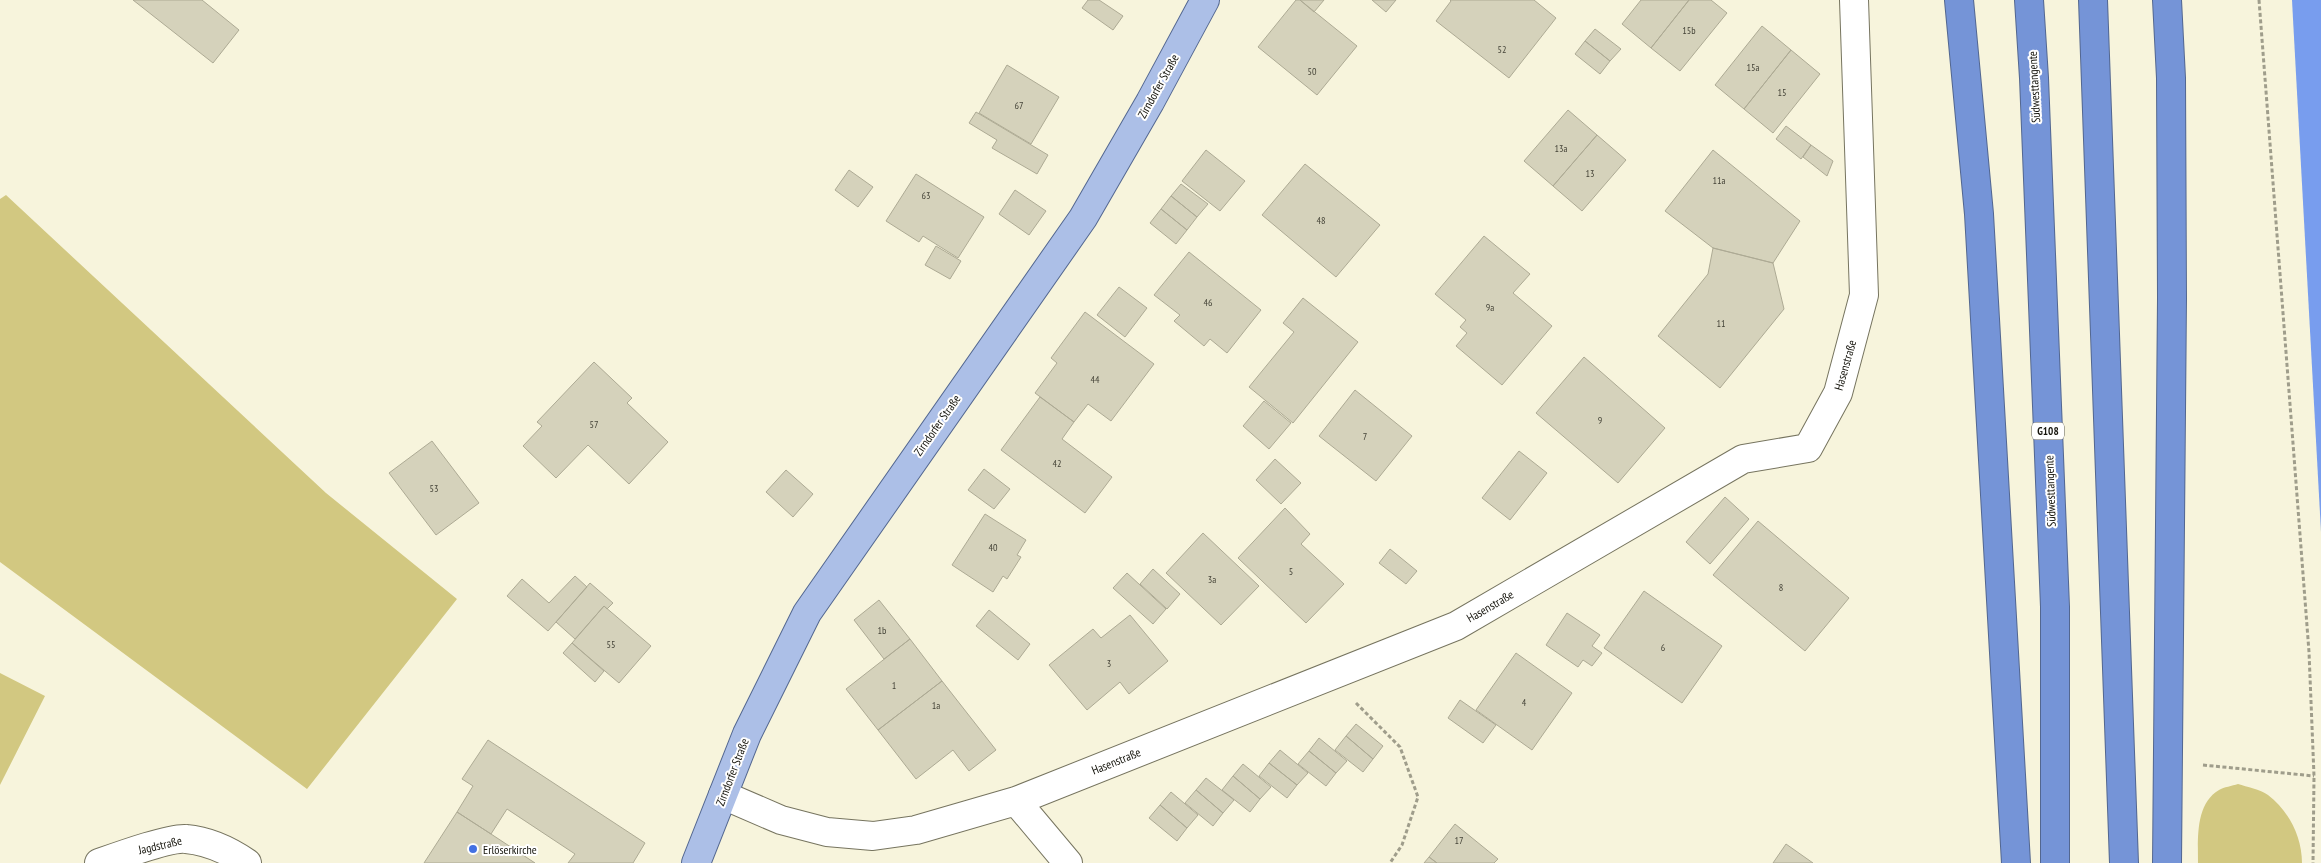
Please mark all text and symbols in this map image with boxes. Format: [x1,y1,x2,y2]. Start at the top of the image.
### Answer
house number: 15b [1682,24,1696,37]
house number: 52 [1498,43,1507,56]
street label: Zirndorfer Straße [1134,51,1182,121]
street label: Südwesttangente [2025,51,2043,123]
house number: 15a [1747,61,1760,74]
house number: 50 [1308,65,1317,78]
house number: 15 [1778,86,1787,99]
house number: 67 [1015,99,1024,112]
house number: 13a [1555,142,1568,155]
house number: 13 [1586,167,1595,180]
house number: 11a [1713,174,1726,187]
house number: 63 [922,189,931,202]
house number: 48 [1317,214,1326,227]
house number: 46 [1204,296,1213,309]
house number: 9a [1486,301,1494,314]
house number: 11 [1717,317,1726,330]
street label: Hasenstraße [1831,338,1859,392]
house number: 44 [1091,373,1100,386]
street label: Zirndorfer Straße [910,392,964,458]
house number: 9 [1598,414,1602,427]
house number: 57 [590,418,599,431]
road number: G108 [2032,422,2064,440]
house number: 7 [1363,430,1367,443]
street label: Südwesttangente [2041,455,2059,527]
house number: 42 [1053,457,1062,470]
house number: 53 [430,482,439,495]
house number: 40 [989,541,998,554]
house number: 5 [1289,565,1293,578]
house number: 3a [1208,573,1216,586]
house number: 8 [1779,581,1783,594]
street label: Hasenstraße [1464,587,1516,625]
house number: 1b [878,624,886,637]
house number: 55 [607,638,616,651]
house number: 6 [1661,641,1666,654]
house number: 3 [1107,657,1111,670]
house number: 1 [892,679,896,692]
house number: 4 [1522,696,1527,709]
house number: 1a [932,699,940,712]
street label: Zirndorfer Straße [712,736,752,808]
street label: Hasenstraße [1089,744,1143,778]
street label: Jagdstraße [136,833,183,858]
house number: 17 [1455,834,1464,847]
place label: Erlöserkirche [483,842,537,857]
marker: Erlöserkirche [467,843,479,855]

